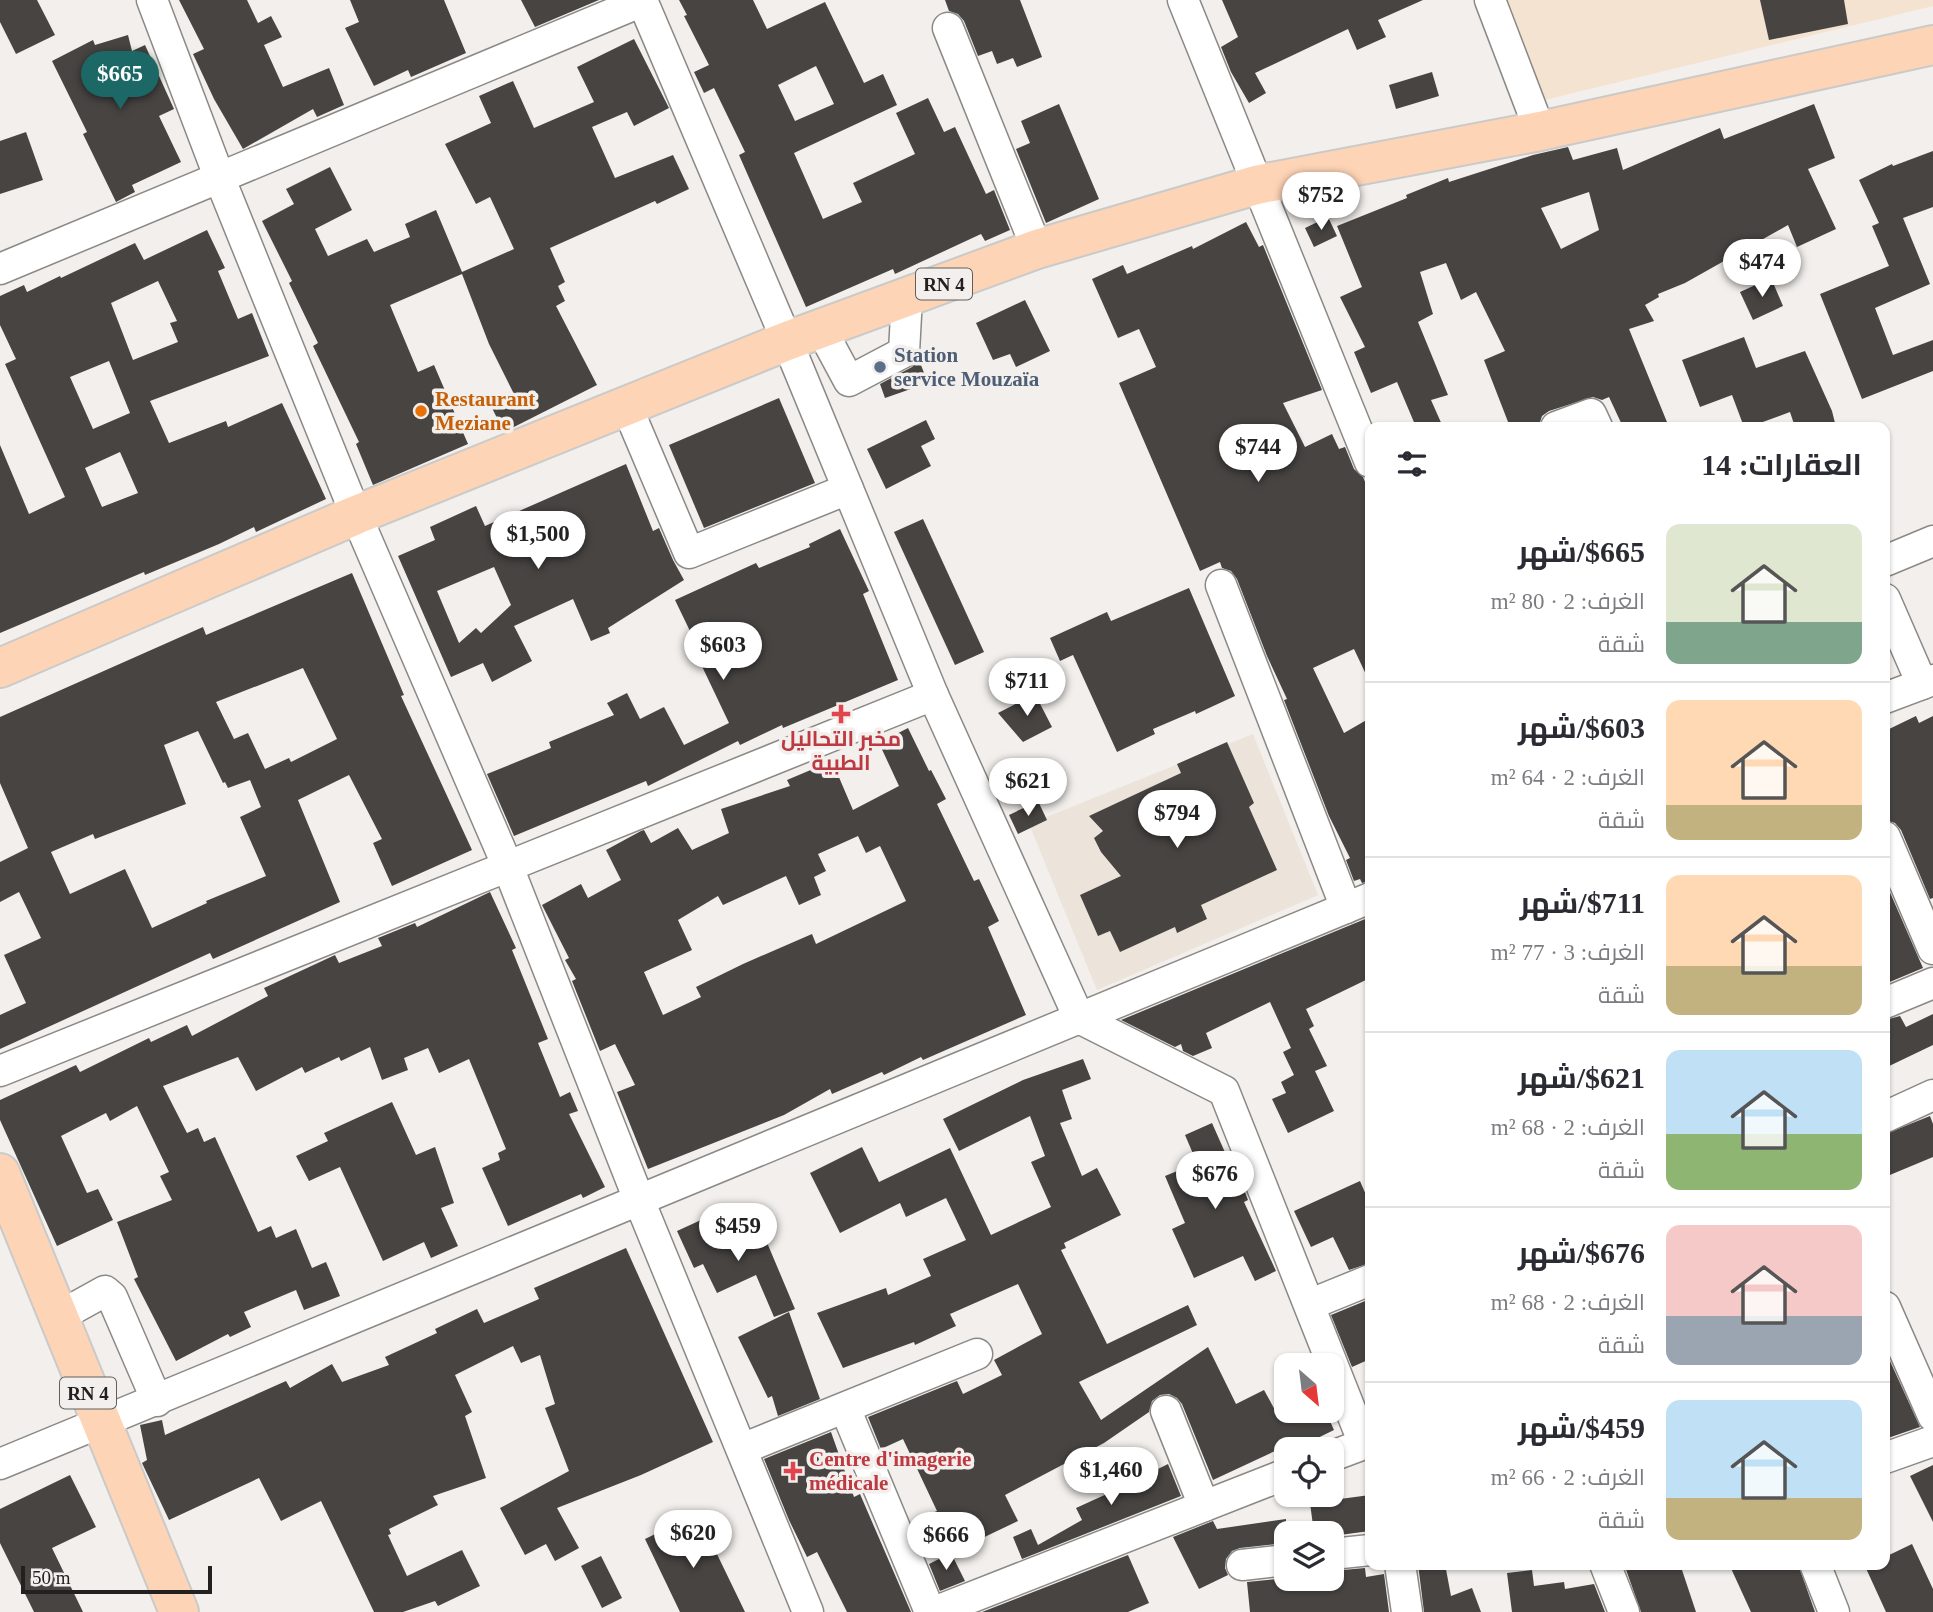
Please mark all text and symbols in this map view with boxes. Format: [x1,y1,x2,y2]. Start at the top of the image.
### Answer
pin: $665 [79,52,161,111]
text: $665 [97,61,143,86]
pin: $752 [1280,173,1362,232]
text: $752 [1298,182,1344,207]
pin: $474 [1721,240,1803,299]
text: $474 [1739,249,1785,274]
road number: RN 4 [916,268,972,300]
place label: Station service Mouzaïa [894,343,1040,391]
marker: Station service Mouzaïa [872,359,888,375]
place label: Restaurant Meziane [435,387,535,435]
marker: Restaurant Meziane [413,403,429,419]
pin: $744 [1217,424,1299,484]
text: $744 [1235,434,1281,459]
icon: filters [1393,445,1431,483]
text: العقارات: 14 [1701,448,1862,481]
pin: $1,500 [481,512,595,571]
text: $1,500 [506,521,570,546]
text: $665/شهر [1518,535,1645,568]
icon: home [1722,552,1806,636]
text: الغرف: 2 · 80 m² [1491,589,1645,614]
pin: $603 [682,622,764,682]
text: $603 [700,632,746,657]
text: شقة [1598,632,1645,657]
pin: $711 [986,658,1068,718]
text: $711 [1005,668,1049,693]
marker: مخبر التحاليل الطبية [831,704,851,724]
text: $603/شهر [1518,711,1645,744]
place label: مخبر التحاليل الطبية [781,727,901,775]
icon: home [1722,728,1806,812]
pin: $621 [987,758,1069,818]
text: الغرف: 2 · 64 m² [1491,765,1645,790]
text: $621 [1005,768,1051,793]
pin: $794 [1136,790,1218,850]
text: $794 [1154,800,1200,825]
text: شقة [1598,808,1645,833]
text: $711/شهر [1520,886,1645,919]
icon: home [1722,903,1806,987]
text: الغرف: 3 · 77 m² [1491,940,1645,965]
text: شقة [1598,983,1645,1008]
text: $621/شهر [1518,1061,1645,1094]
icon: home [1722,1078,1806,1162]
text: الغرف: 2 · 68 m² [1491,1115,1645,1140]
pin: $676 [1174,1152,1256,1211]
text: شقة [1598,1158,1645,1183]
text: $676 [1192,1161,1238,1186]
pin: $459 [697,1204,779,1263]
text: $459 [715,1213,761,1238]
text: $676/شهر [1518,1236,1645,1269]
icon: home [1722,1253,1806,1337]
text: الغرف: 2 · 68 m² [1491,1290,1645,1315]
text: شقة [1598,1333,1645,1358]
north arrow [1274,1353,1344,1423]
map controls [1274,1353,1344,1591]
road number: RN 4 [60,1378,116,1408]
text: $459/شهر [1518,1411,1645,1444]
icon: home [1722,1428,1806,1512]
button: locate [1274,1437,1344,1507]
place label: Centre d'imagerie médicale [809,1447,971,1495]
pin: $1,460 [1054,1448,1168,1507]
text: $1,460 [1079,1457,1143,1482]
marker: Centre d'imagerie médicale [783,1461,803,1481]
text: الغرف: 2 · 66 m² [1491,1465,1645,1490]
text: شقة [1598,1508,1645,1533]
pin: $620 [652,1510,734,1570]
pin: $666 [905,1512,987,1572]
text: $620 [670,1520,716,1545]
button: layers [1274,1521,1344,1591]
text: $666 [923,1522,969,1547]
scale bar [21,1563,212,1595]
text: 50 m [32,1567,71,1588]

